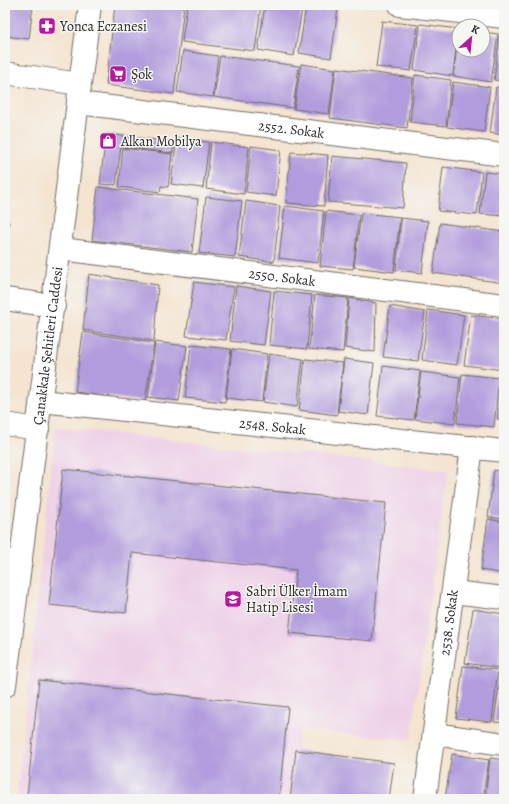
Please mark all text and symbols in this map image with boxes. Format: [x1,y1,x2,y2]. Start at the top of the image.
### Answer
pharmacy icon: Yonca Eczanesi [37,16,57,36]
place label: Yonca Eczanesi [59,17,147,36]
north arrow [451,18,491,58]
text: K [469,21,483,38]
supermarket icon: Şok [108,64,128,84]
place label: Şok [131,65,152,84]
street label: 2552. Sokak [257,116,326,143]
shop icon: Alkan Mobilya [98,131,118,151]
place label: Alkan Mobilya [120,132,202,151]
street label: 2550. Sokak [248,263,317,291]
street label: Çanakkale Şehitleri Caddesi [28,265,67,426]
street label: 2548. Sokak [238,413,307,439]
place label: Sabri Ülker İmam Hatip Lisesi [246,582,348,617]
street label: 2538. Sokak [435,588,462,657]
school or university icon: Sabri Ülker İmam Hatip Lisesi [223,589,243,609]

